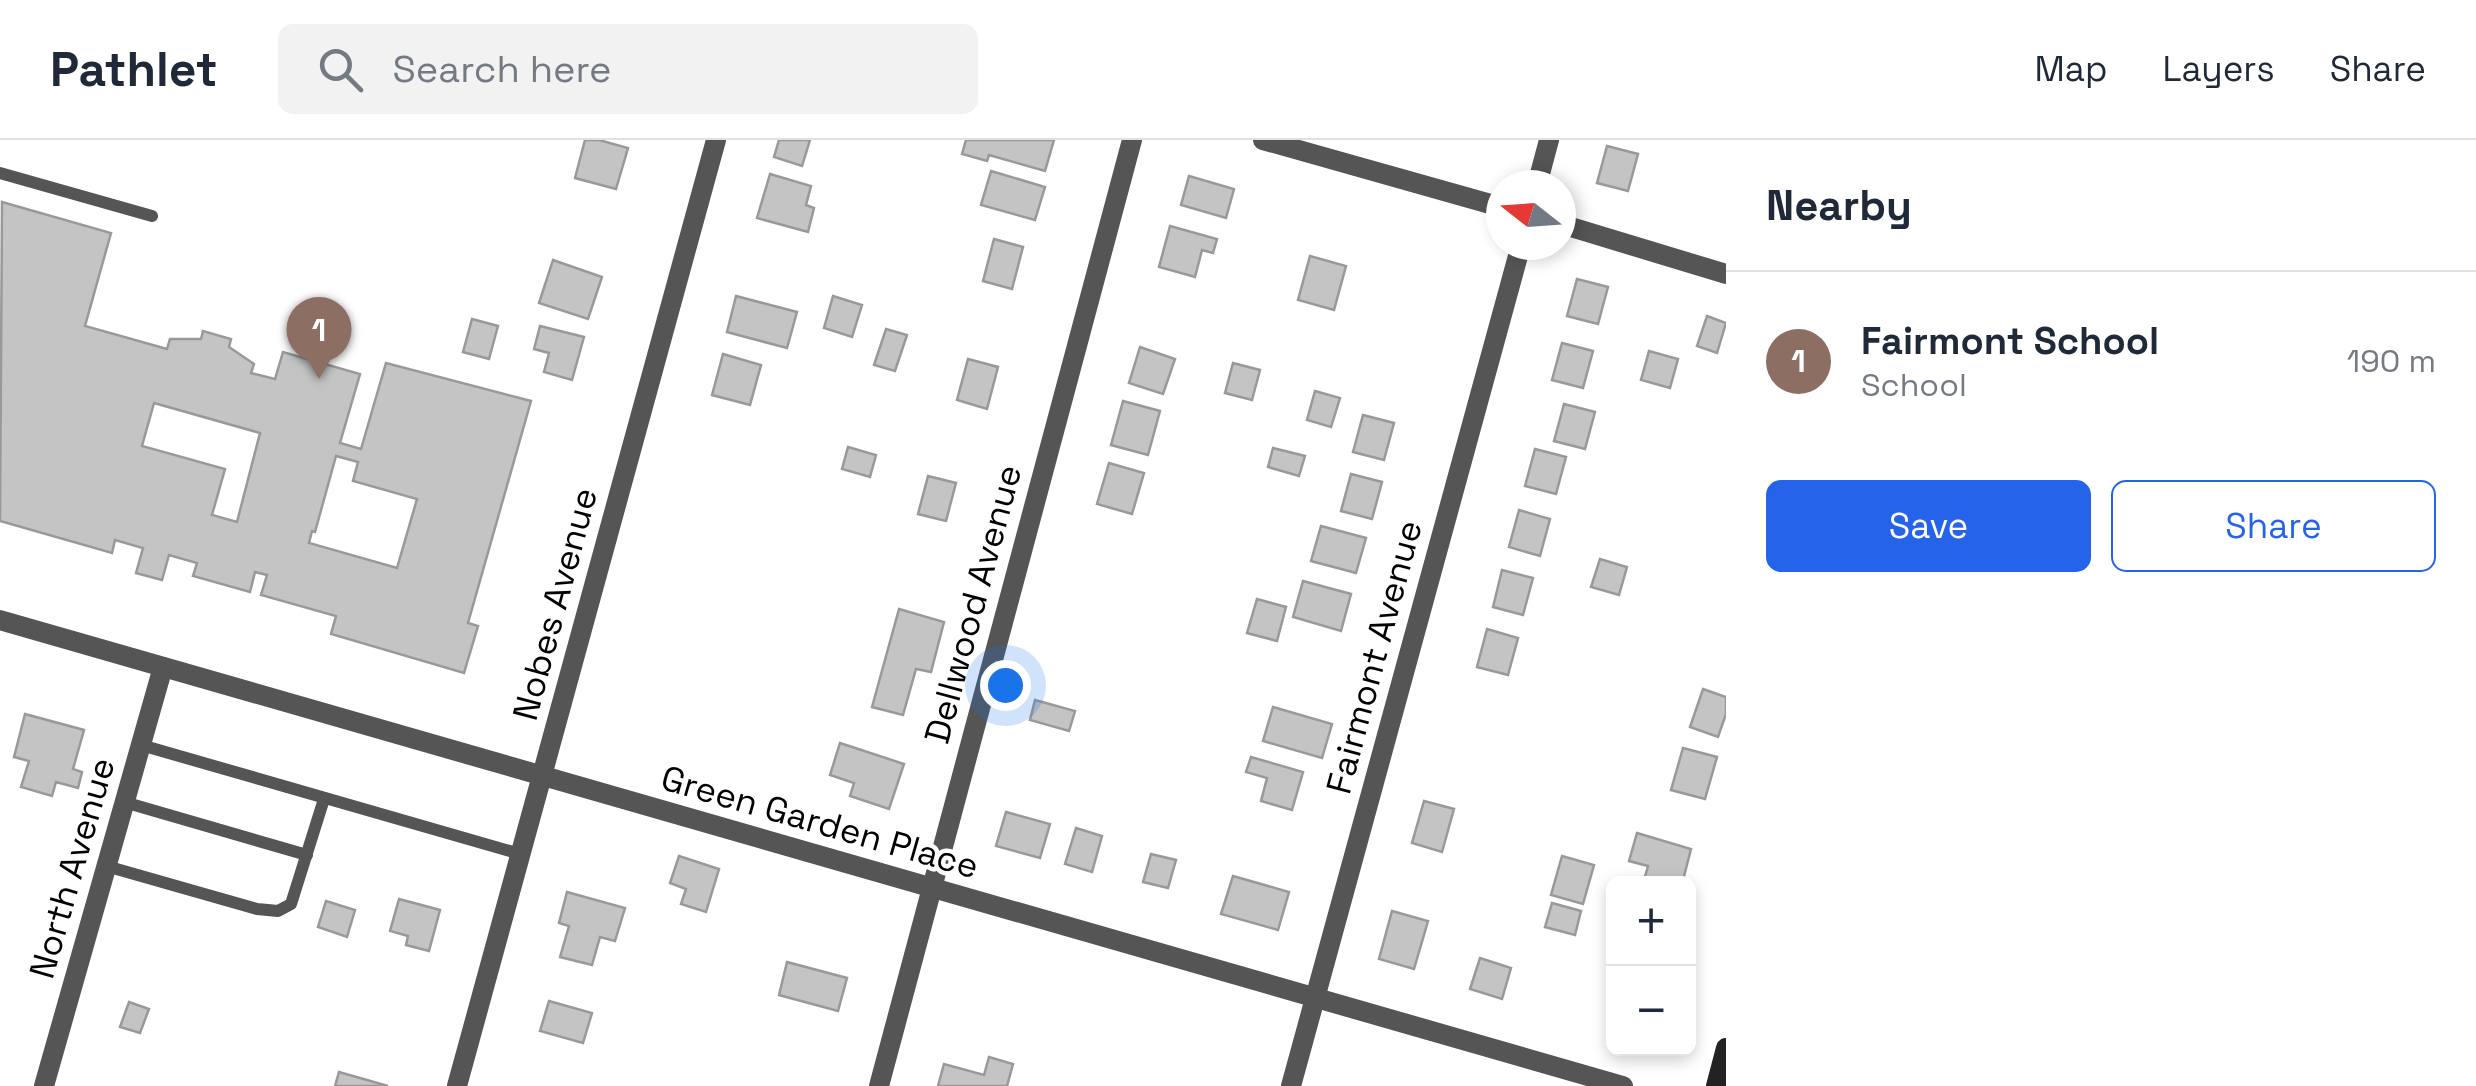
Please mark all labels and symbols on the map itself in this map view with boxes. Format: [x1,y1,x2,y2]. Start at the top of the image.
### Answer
north arrow [1486,170,1576,260]
pin: 1 [286,296,352,379]
street label: Dellwood Avenue [915,460,1031,748]
street label: Nobes Avenue [503,483,607,725]
street label: Fairmont Avenue [1316,515,1432,799]
your location [980,660,1031,711]
street label: North Avenue [19,752,125,984]
street label: Green Garden Place [656,756,984,888]

